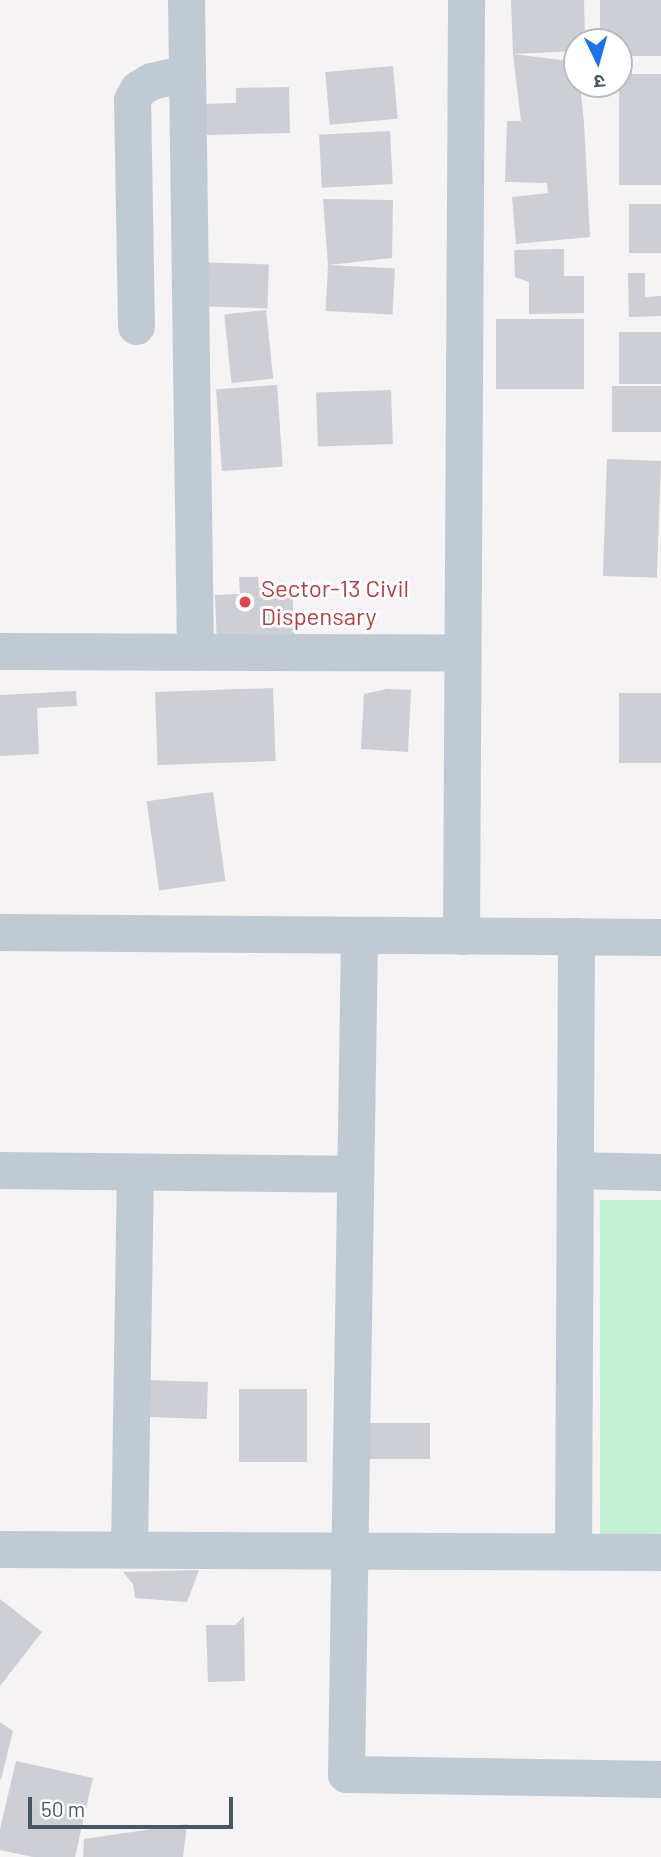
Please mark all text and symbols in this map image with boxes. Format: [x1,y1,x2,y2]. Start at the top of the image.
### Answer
north arrow [563,28,633,98]
text: उ [593,70,606,94]
place label: Sector-13 Civil Dispensary [261,574,409,630]
marker: Sector-13 Civil Dispensary [235,592,255,612]
scale bar [32,1784,236,1828]
text: 50 m [41,1796,85,1821]

